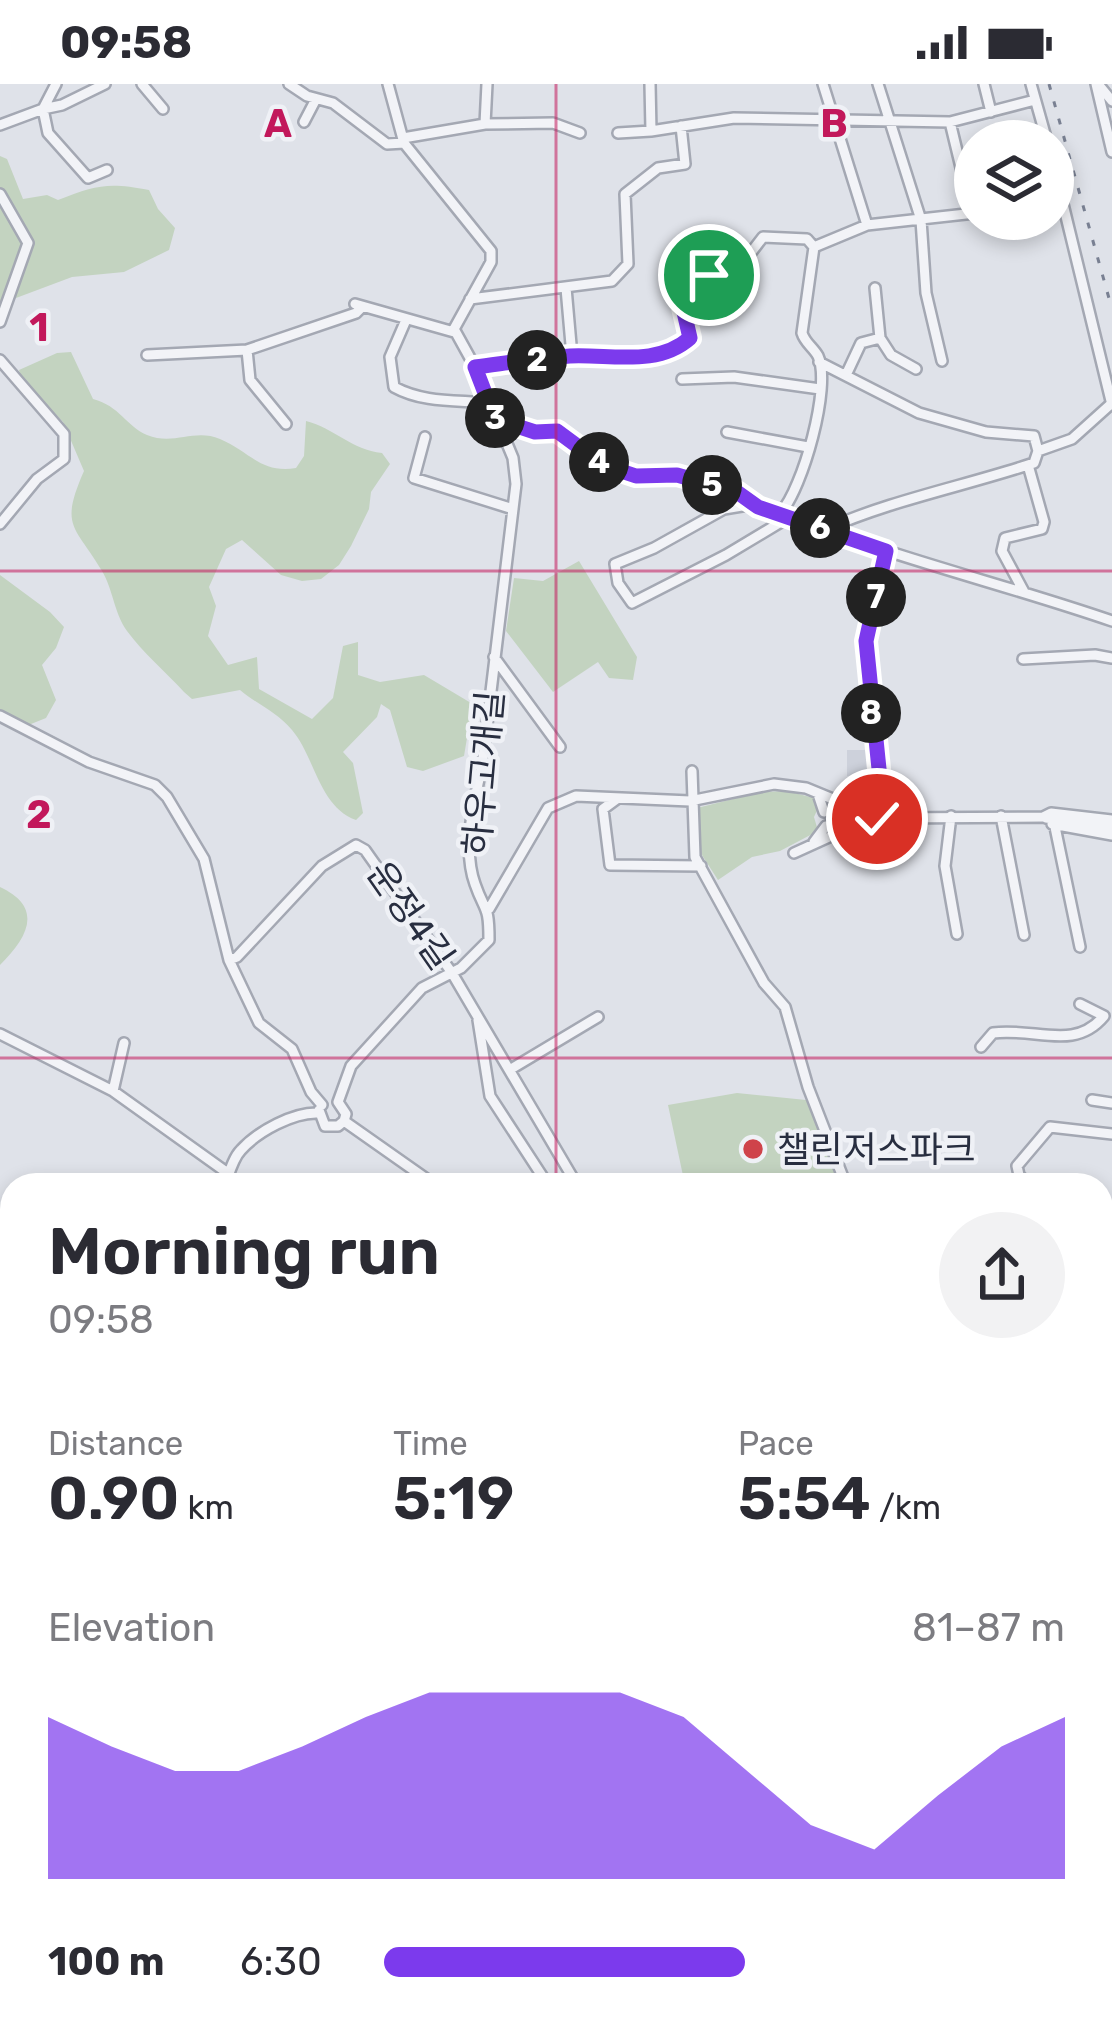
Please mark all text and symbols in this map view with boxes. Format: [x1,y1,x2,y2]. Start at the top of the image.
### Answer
text: 09:58 [60,16,192,69]
text: A [264,101,292,147]
text: B [820,101,848,147]
map controls [954,120,1074,240]
button: layers [954,120,1074,240]
pin [658,224,760,326]
icon: arrive [676,242,742,308]
text: 1 [29,305,49,351]
pin: 2 [507,330,567,390]
text: 2 [526,340,548,379]
pin: 3 [465,388,525,448]
text: 3 [484,398,506,437]
pin: 4 [569,432,629,492]
text: 4 [588,442,610,481]
pin: 5 [682,455,742,515]
text: 5 [701,465,723,504]
pin: 6 [790,498,850,558]
text: 6 [809,508,831,547]
pin: 7 [846,567,906,627]
text: 7 [867,577,885,616]
pin: 8 [841,683,901,743]
street label: 하우고개길 [455,689,512,857]
text: 8 [860,693,882,732]
pin [826,768,928,870]
icon: check [844,786,910,852]
text: 2 [26,792,52,838]
street label: 운정4길 [358,853,463,977]
place label: 챌린저스파크 [777,1128,976,1171]
marker: 챌린저스파크 [740,1136,766,1162]
text: Morning run [48,1212,440,1291]
button: share [939,1212,1065,1338]
text: 09:58 [48,1297,154,1343]
text: Distance [48,1424,183,1463]
text: Time [393,1424,468,1463]
text: Pace [738,1424,814,1463]
text: 0.90 [48,1463,179,1534]
text: 5:19 [393,1463,514,1534]
text: 5:54 [738,1463,871,1534]
text: km [179,1488,234,1527]
text: /km [871,1488,941,1527]
text: Elevation [48,1605,215,1651]
text: 81–87 m [912,1605,1065,1651]
text: 100 m [48,1939,164,1985]
text: 6:30 [240,1939,322,1985]

